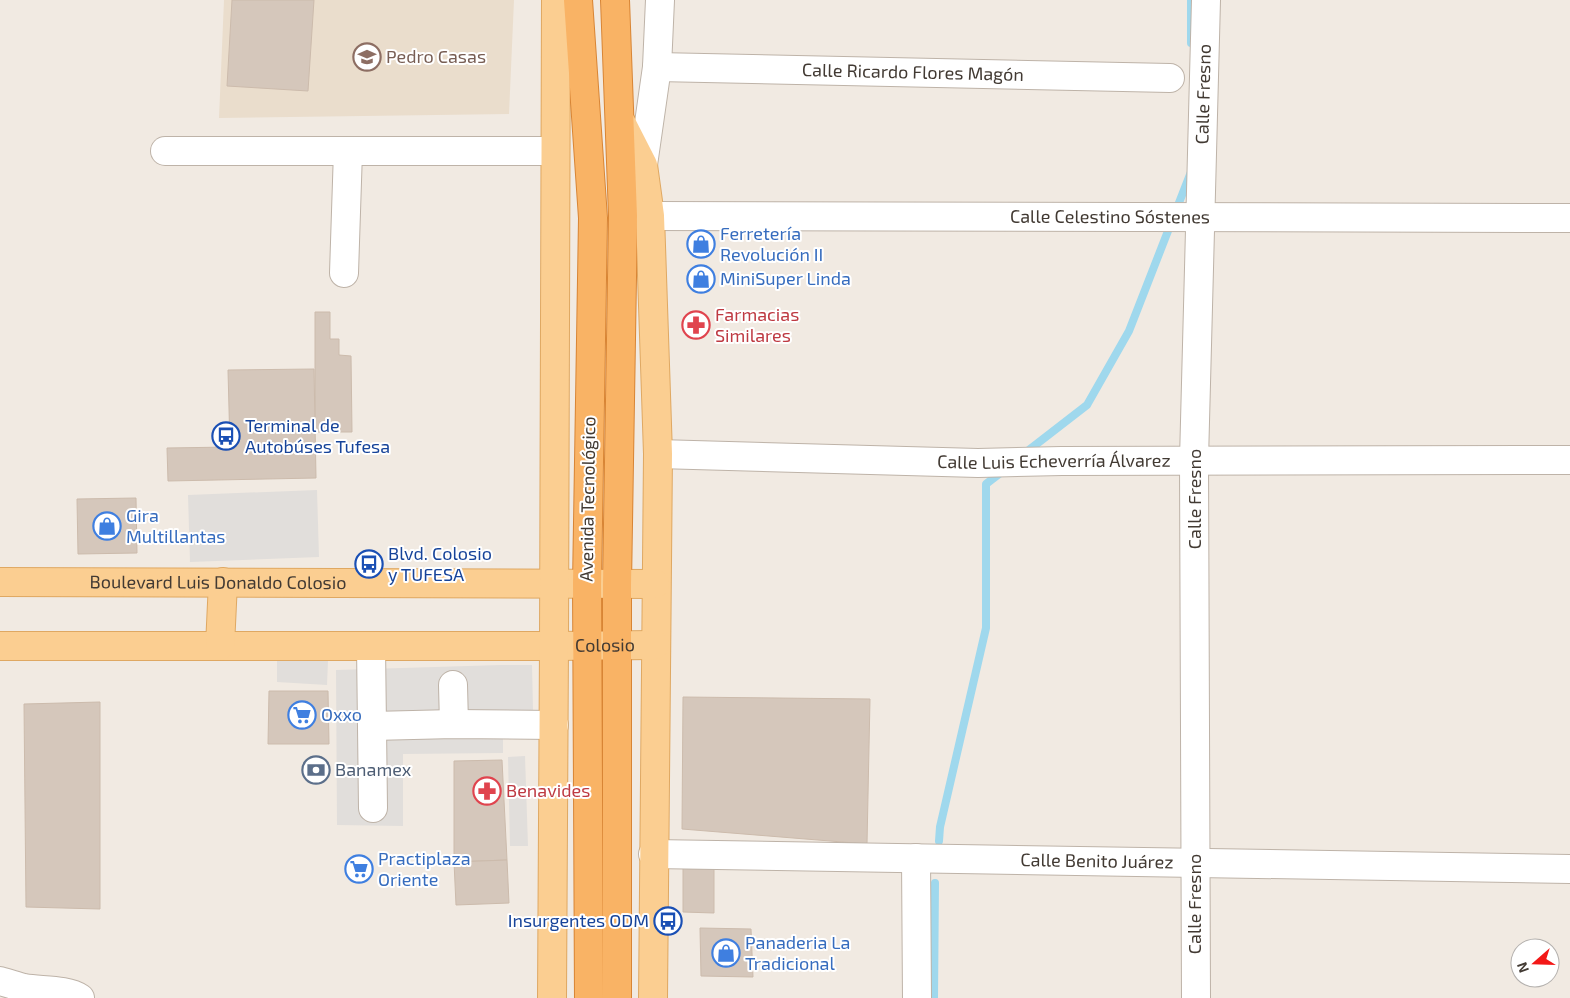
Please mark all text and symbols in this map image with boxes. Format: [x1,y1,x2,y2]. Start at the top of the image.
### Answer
school or university icon: Pedro Casas [352,42,382,72]
street label: Calle Fresno [1190,44,1215,145]
place label: Pedro Casas [386,45,486,67]
street label: Calle Ricardo Flores Magón [802,58,1024,85]
street label: Calle Celestino Sóstenes [1010,205,1210,227]
place label: Ferretería Revolución II [720,222,823,265]
shop icon: Ferretería Revolución II [686,229,716,259]
shop icon: MiniSuper Linda [686,264,716,294]
place label: MiniSuper Linda [720,267,851,289]
place label: Farmacias Similares [715,303,799,346]
pharmacy icon: Farmacias Similares [681,310,711,340]
place label: Terminal de Autobúses Tufesa [245,414,390,457]
street label: Avenida Tecnológico [575,416,599,582]
bus stop icon: Terminal de Autobúses Tufesa [211,421,241,451]
street label: Calle Luis Echeverría Álvarez [937,449,1171,473]
street label: Calle Fresno [1183,449,1205,549]
place label: Gira Multillantas [126,504,226,547]
shop icon: Gira Multillantas [92,511,122,541]
place label: Blvd. Colosio y TUFESA [388,542,492,585]
bus stop icon: Blvd. Colosio y TUFESA [354,549,384,579]
street label: Boulevard Luis Donaldo Colosio [89,570,347,593]
street label: Colosio [575,633,635,656]
supermarket icon: Oxxo [287,700,317,730]
place label: Oxxo [321,703,362,725]
bank icon: Banamex [301,755,331,785]
place label: Banamex [335,758,412,780]
pharmacy icon: Benavides [472,776,502,806]
place label: Benavides [506,779,590,801]
place label: Practiplaza Oriente [378,847,471,890]
street label: Calle Benito Juárez [1020,848,1174,873]
supermarket icon: Practiplaza Oriente [344,854,374,884]
street label: Calle Fresno [1183,854,1205,954]
bus stop icon: Insurgentes ODM [653,906,683,936]
place label: Insurgentes ODM [508,909,649,931]
place label: Panaderia La Tradicional [745,931,850,974]
shop icon: Panaderia La Tradicional [711,938,741,968]
north arrow [1510,938,1560,988]
text: N [1513,960,1532,975]

